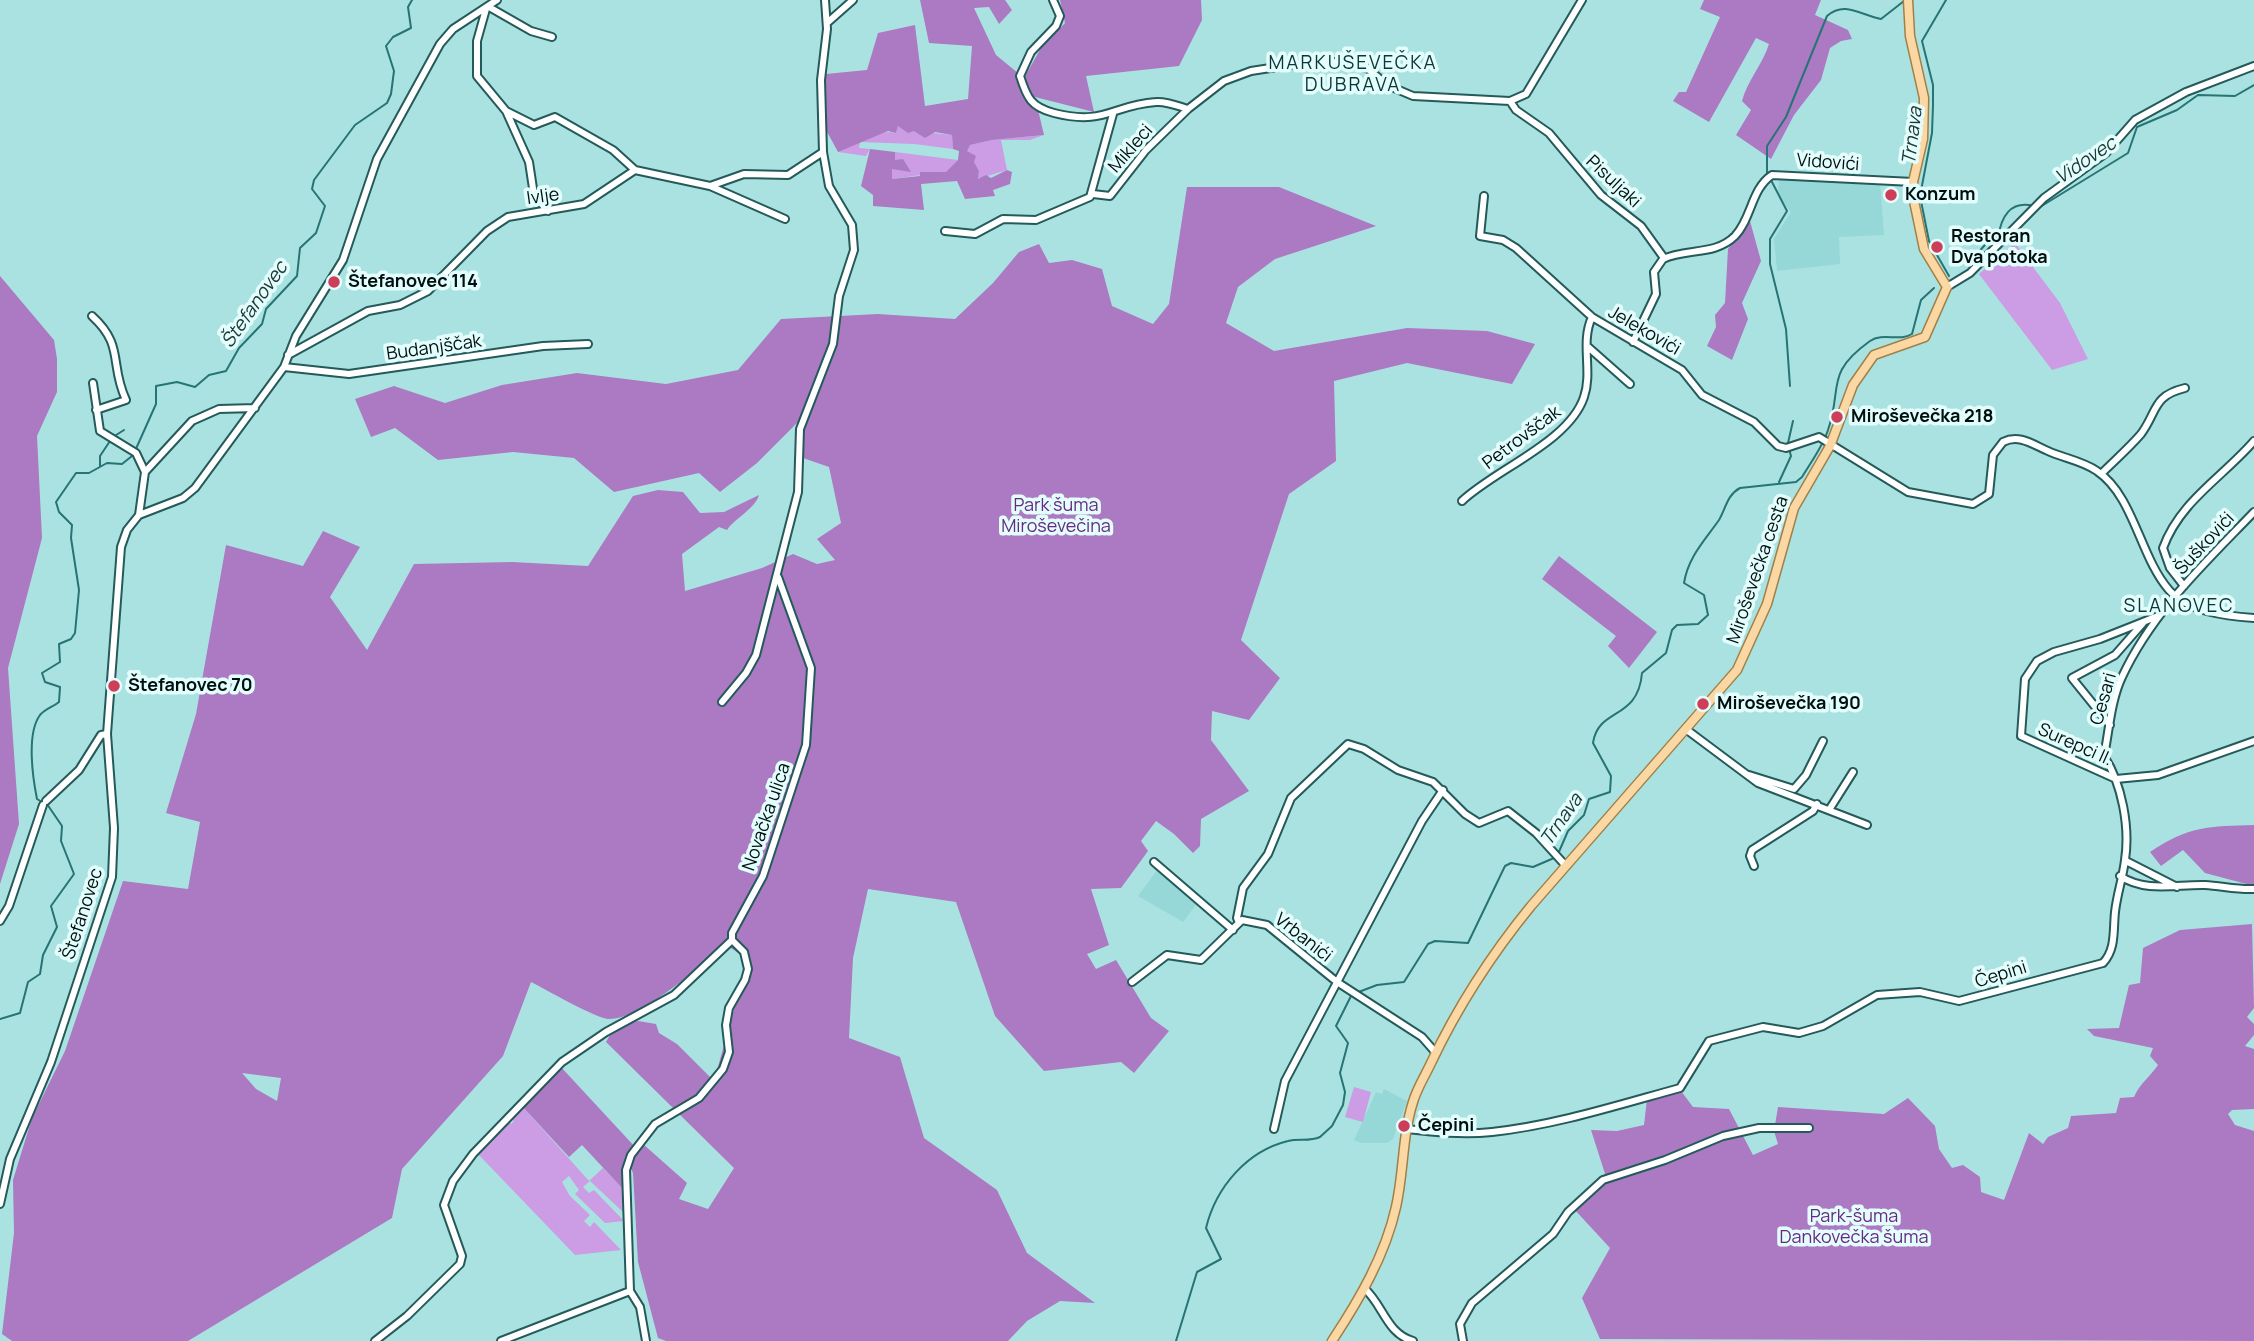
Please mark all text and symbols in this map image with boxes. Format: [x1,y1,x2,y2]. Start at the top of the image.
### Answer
district label: MARKUŠEVEČKA DUBRAVA [1270,53,1436,97]
water label: Trnava [1898,106,1928,166]
street label: Mikleci [1104,120,1158,178]
water label: Vidovec [2051,132,2121,190]
street label: Vidovići [1796,150,1860,176]
street label: Pisuljaki [1581,151,1645,213]
street label: Ivlje [525,184,561,210]
place label: Konzum [1905,184,1975,206]
marker: Konzum [1883,187,1899,203]
place label: Restoran Dva potoka [1951,226,2048,268]
marker: Restoran Dva potoka [1929,239,1945,255]
water label: Štefanovec [217,257,293,353]
place label: Štefanovec 114 [348,271,478,293]
marker: Štefanovec 114 [326,274,342,290]
street label: Jelekovići [1604,302,1684,360]
street label: Budanjščak [385,331,483,365]
street label: Petrovščak [1479,402,1565,474]
place label: Miroševečka 218 [1851,406,1994,428]
marker: Miroševečka 218 [1829,409,1845,425]
street label: Miroševečka cesta [1723,493,1793,647]
park label: Park šuma Miroševečina [1001,495,1111,538]
street label: Šuškovići [2171,508,2239,580]
district label: SLANOVEC [2124,596,2234,618]
street label: Cesari [2086,670,2122,728]
place label: Štefanovec 70 [128,675,253,697]
marker: Štefanovec 70 [106,678,122,694]
place label: Miroševečka 190 [1717,693,1861,715]
marker: Miroševečka 190 [1695,696,1711,712]
street label: Surepci II. [2034,719,2116,771]
street label: Novačka ulica [738,760,796,874]
water label: Trnava [1536,790,1588,850]
street label: Štefanovec [58,866,108,962]
street label: Vrbanići [1270,909,1336,967]
street label: Čepini [1973,957,2029,993]
place label: Čepini [1418,1115,1474,1137]
marker: Čepini [1396,1118,1412,1134]
park label: Park-šuma Dankovečka šuma [1779,1206,1929,1248]

